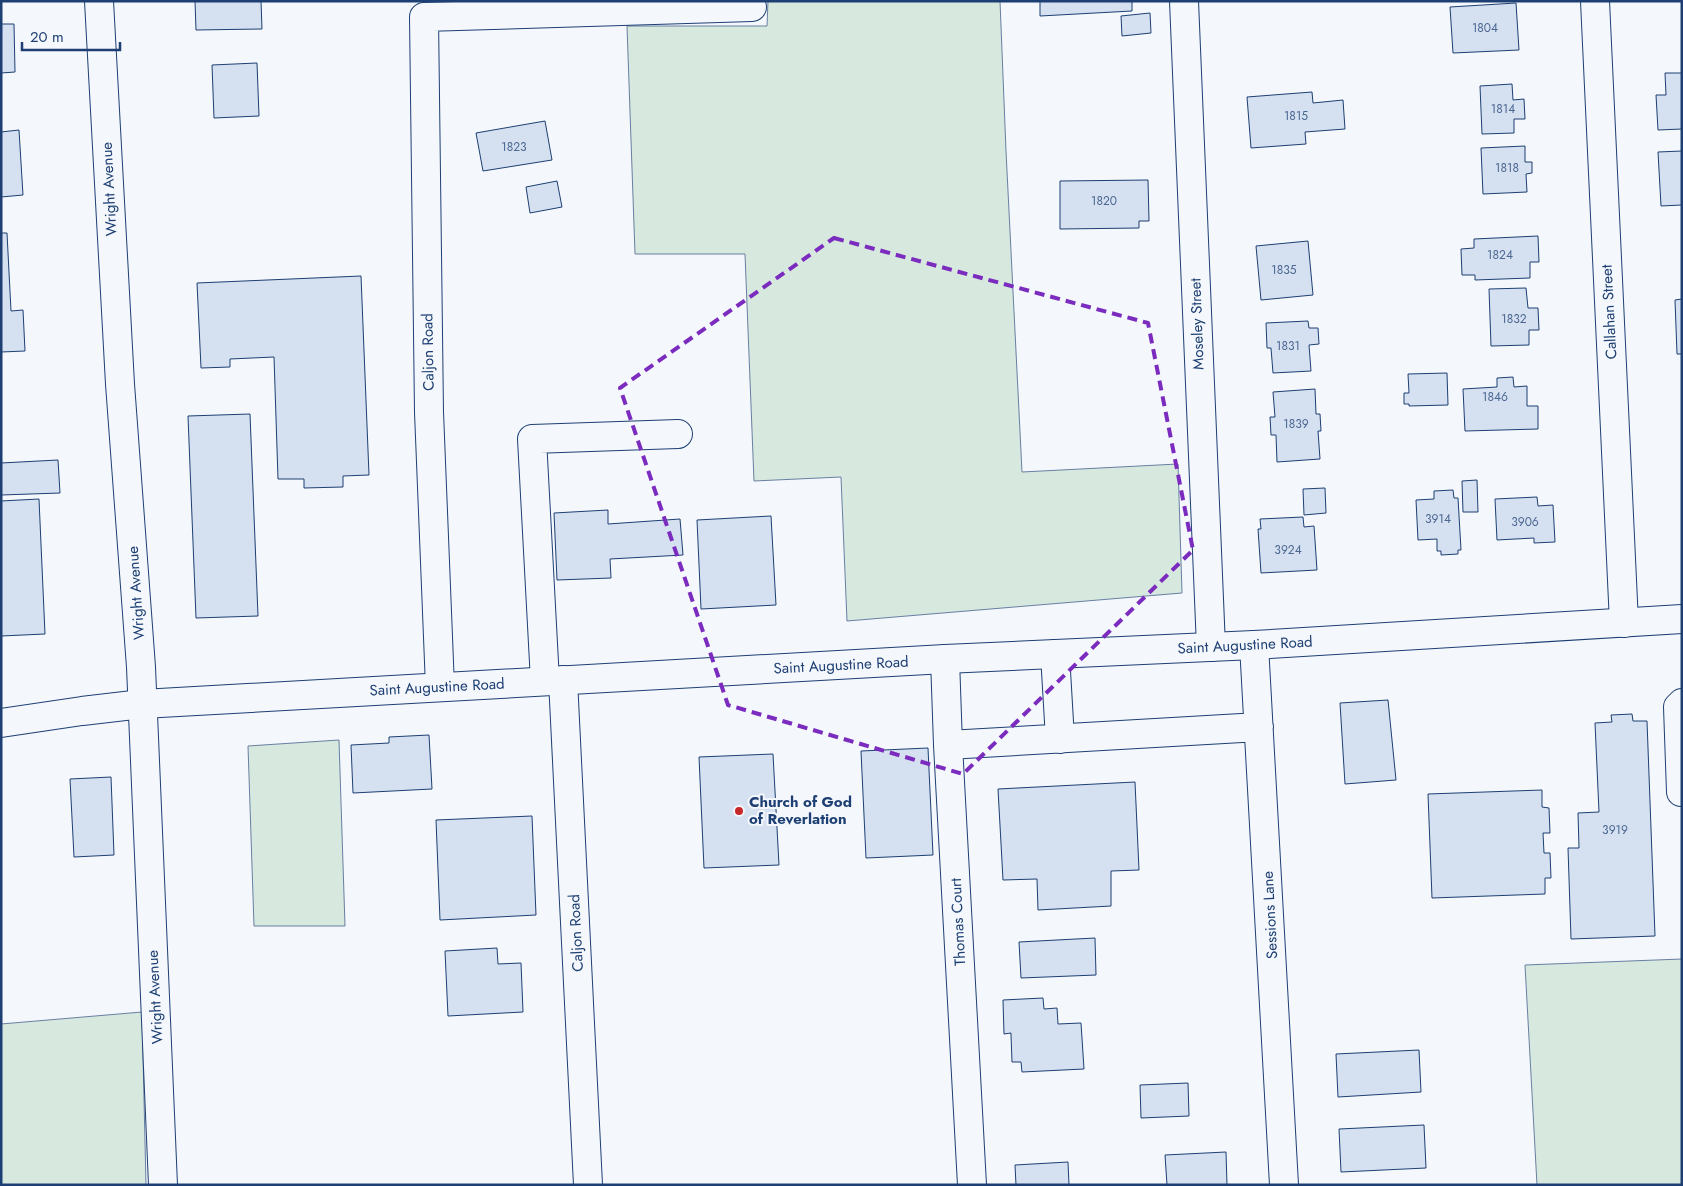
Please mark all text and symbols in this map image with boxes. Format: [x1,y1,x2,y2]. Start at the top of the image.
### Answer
house number: 1804 [1472,19,1498,37]
scale bar [22,20,120,52]
text: 20 m [30,26,64,48]
house number: 1814 [1491,100,1515,118]
house number: 1815 [1284,107,1308,125]
house number: 1823 [501,138,527,156]
street label: Wright Avenue [96,141,122,237]
house number: 1818 [1495,159,1519,177]
house number: 1820 [1091,192,1117,210]
house number: 1824 [1487,246,1513,264]
house number: 1835 [1271,261,1297,279]
street label: Callahan Street [1596,264,1622,360]
street label: Moseley Street [1184,277,1210,370]
house number: 1832 [1501,310,1527,328]
street label: Caljon Road [416,313,440,391]
house number: 1831 [1276,337,1300,355]
house number: 1846 [1482,388,1508,406]
house number: 1839 [1283,415,1309,433]
house number: 3914 [1425,510,1451,528]
house number: 3906 [1511,513,1539,531]
house number: 3924 [1274,541,1302,559]
street label: Wright Avenue [122,545,150,641]
street label: Saint Augustine Road [1177,630,1313,660]
street label: Saint Augustine Road [773,650,909,680]
street label: Saint Augustine Road [369,672,505,702]
place label: Church of God of Reverlation [749,791,852,830]
marker: Church of God of Reverlation [733,805,745,817]
house number: 3919 [1602,821,1628,839]
street label: Sessions Lane [1257,870,1283,960]
street label: Thomas Court [945,877,971,966]
street label: Caljon Road [563,894,589,972]
street label: Wright Avenue [142,949,168,1045]

